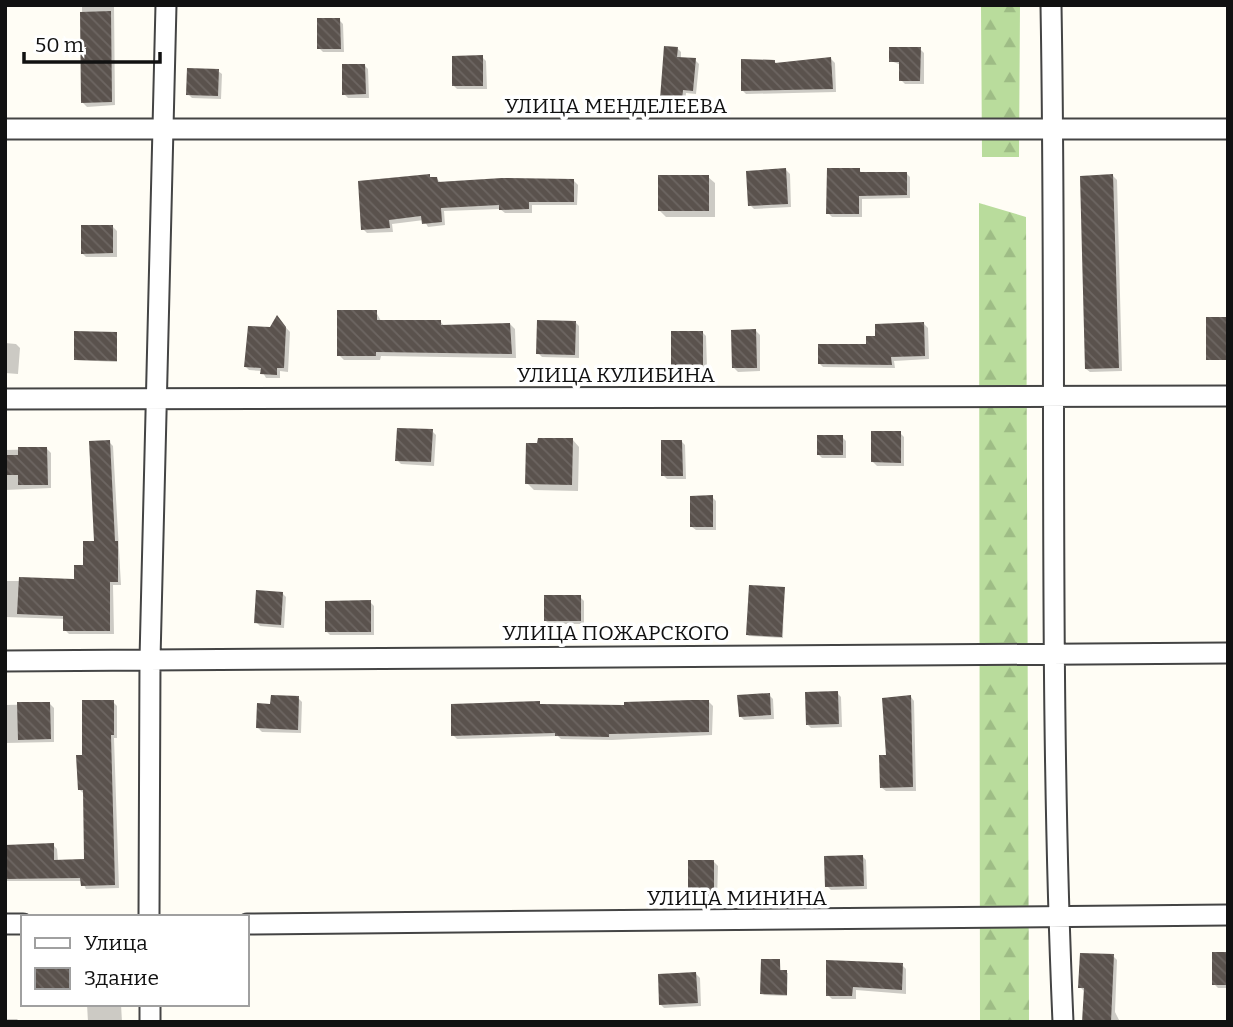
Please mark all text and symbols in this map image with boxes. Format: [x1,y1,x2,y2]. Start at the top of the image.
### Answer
scale bar [24,21,161,65]
text: 50 m [35,32,84,58]
street label: УЛИЦА МЕНДЕЛЕЕВА [505,93,727,119]
street label: УЛИЦА КУЛИБИНА [517,362,715,388]
street label: УЛИЦА ПОЖАРСКОГО [503,620,729,646]
street label: УЛИЦА МИНИНА [647,885,827,911]
legend [21,915,248,1006]
text: Улица [84,930,148,956]
text: Здание [84,965,159,991]

